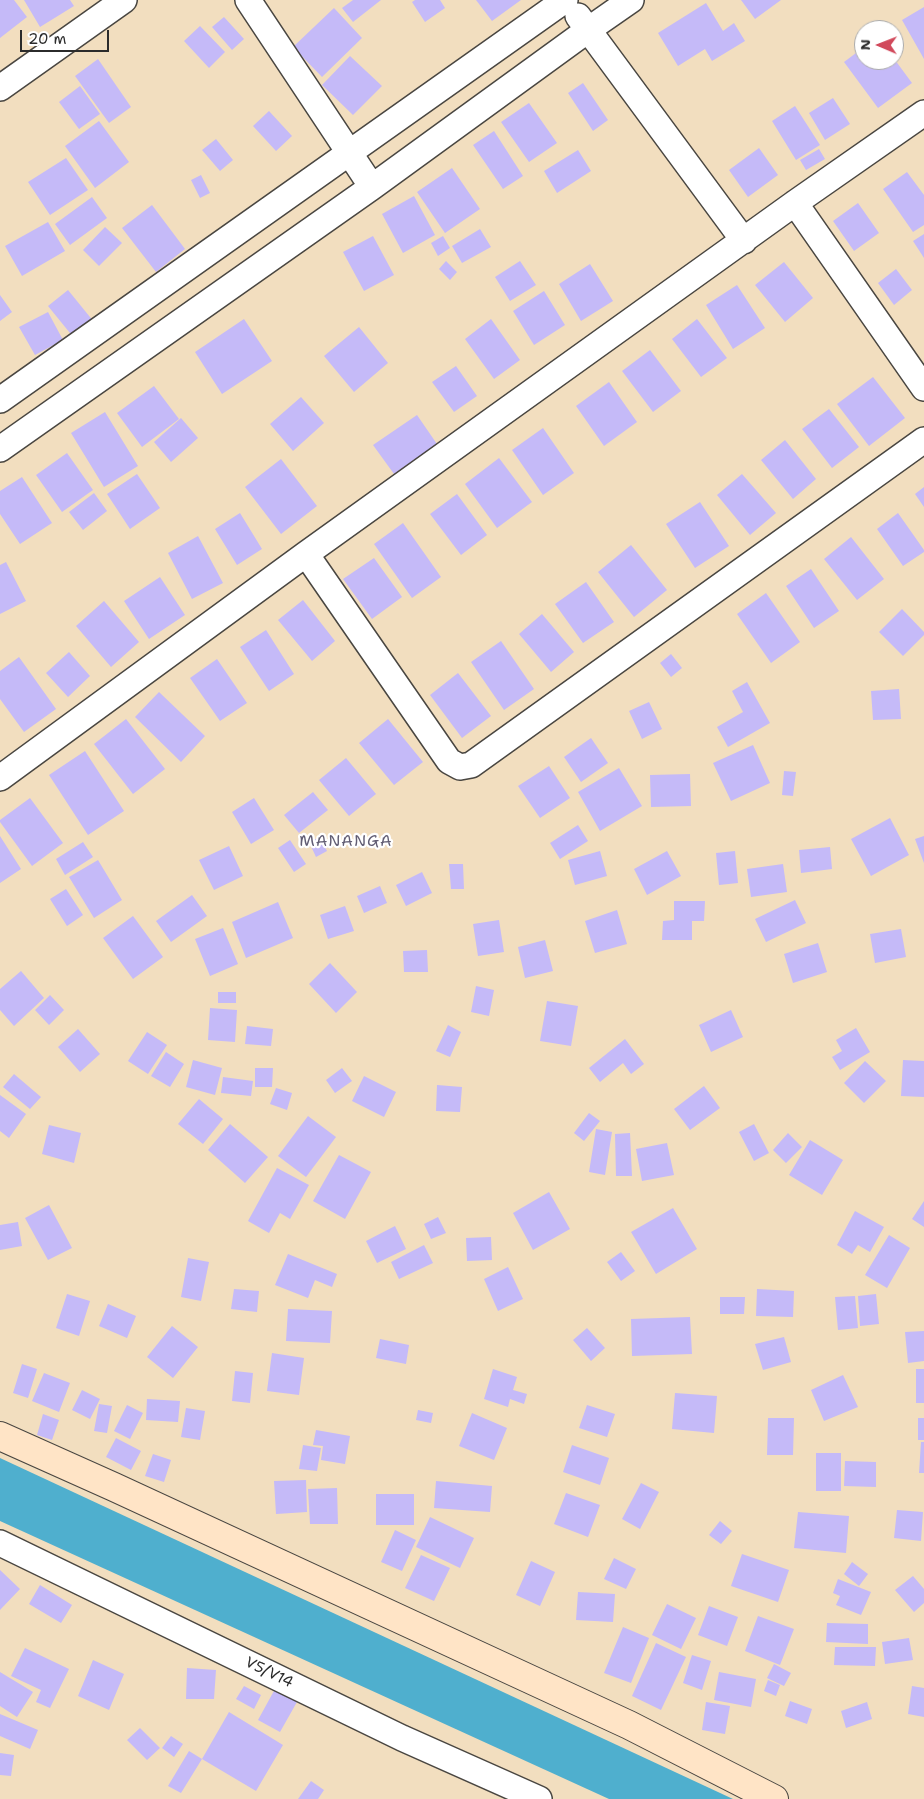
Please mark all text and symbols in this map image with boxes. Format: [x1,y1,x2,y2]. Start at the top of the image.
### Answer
scale bar [22,20,111,52]
north arrow [854,20,904,70]
text: 20 m [28,29,67,49]
text: N [856,39,874,50]
district label: MANANGA [298,832,394,852]
street label: V5/V14 [242,1654,296,1692]

